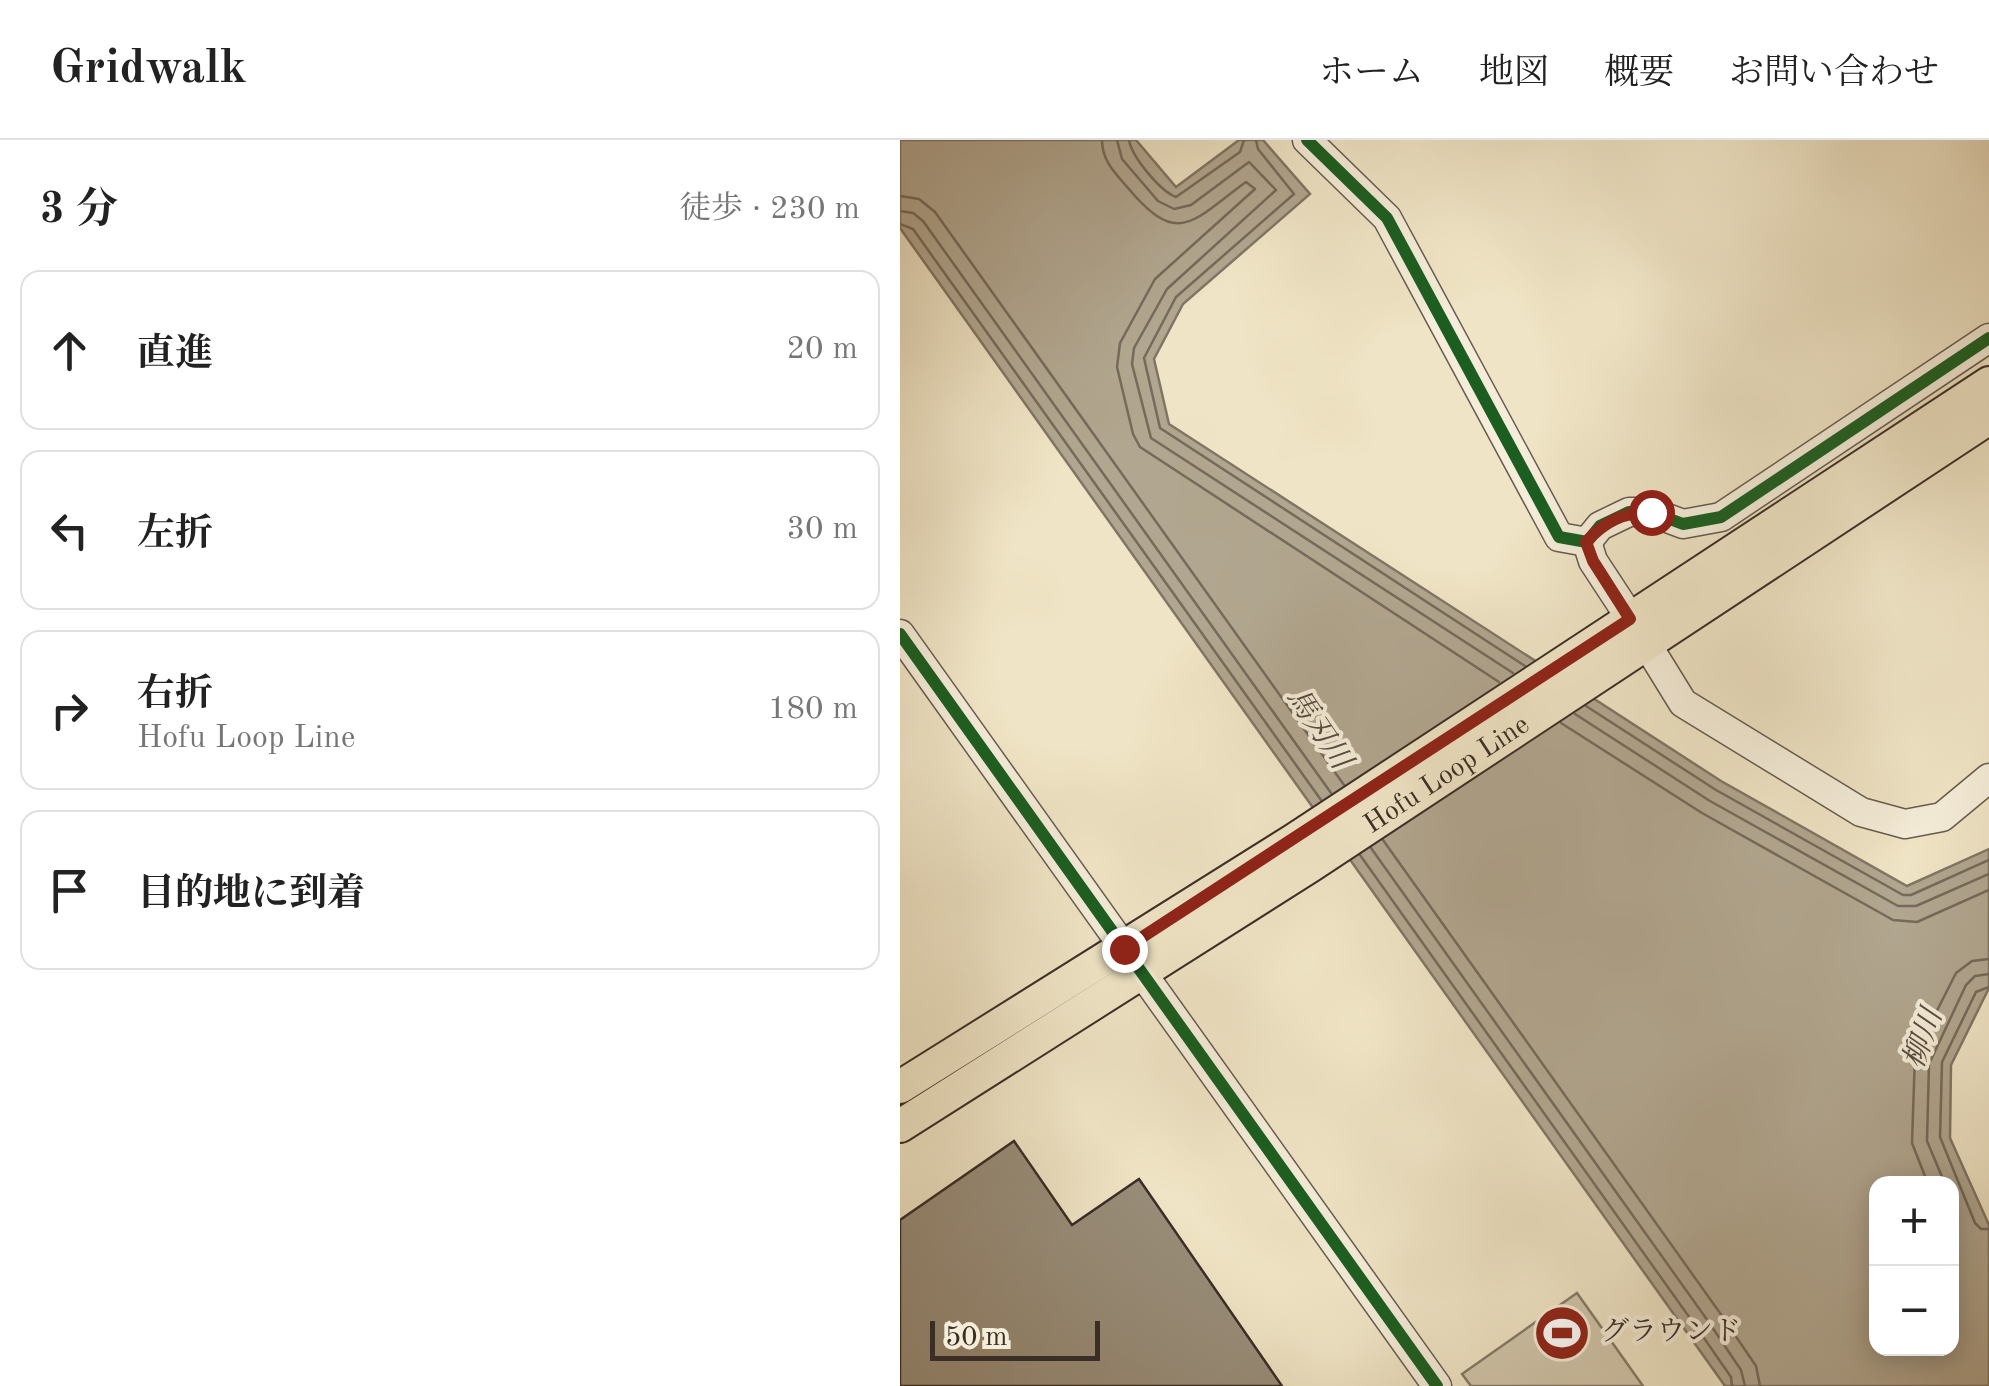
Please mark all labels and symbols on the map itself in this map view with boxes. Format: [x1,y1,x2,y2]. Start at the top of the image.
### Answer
route start [1629,490,1675,536]
water label: 馬刃川 [1280,682,1359,777]
street label: Hofu Loop Line [1360,711,1535,840]
route end [1102,927,1148,973]
water label: 柳川 [1897,1002,1949,1072]
sports icon: グラウンド [1532,1303,1592,1363]
scale bar [930,1316,1100,1360]
place label: グラウンド [1601,1317,1741,1347]

